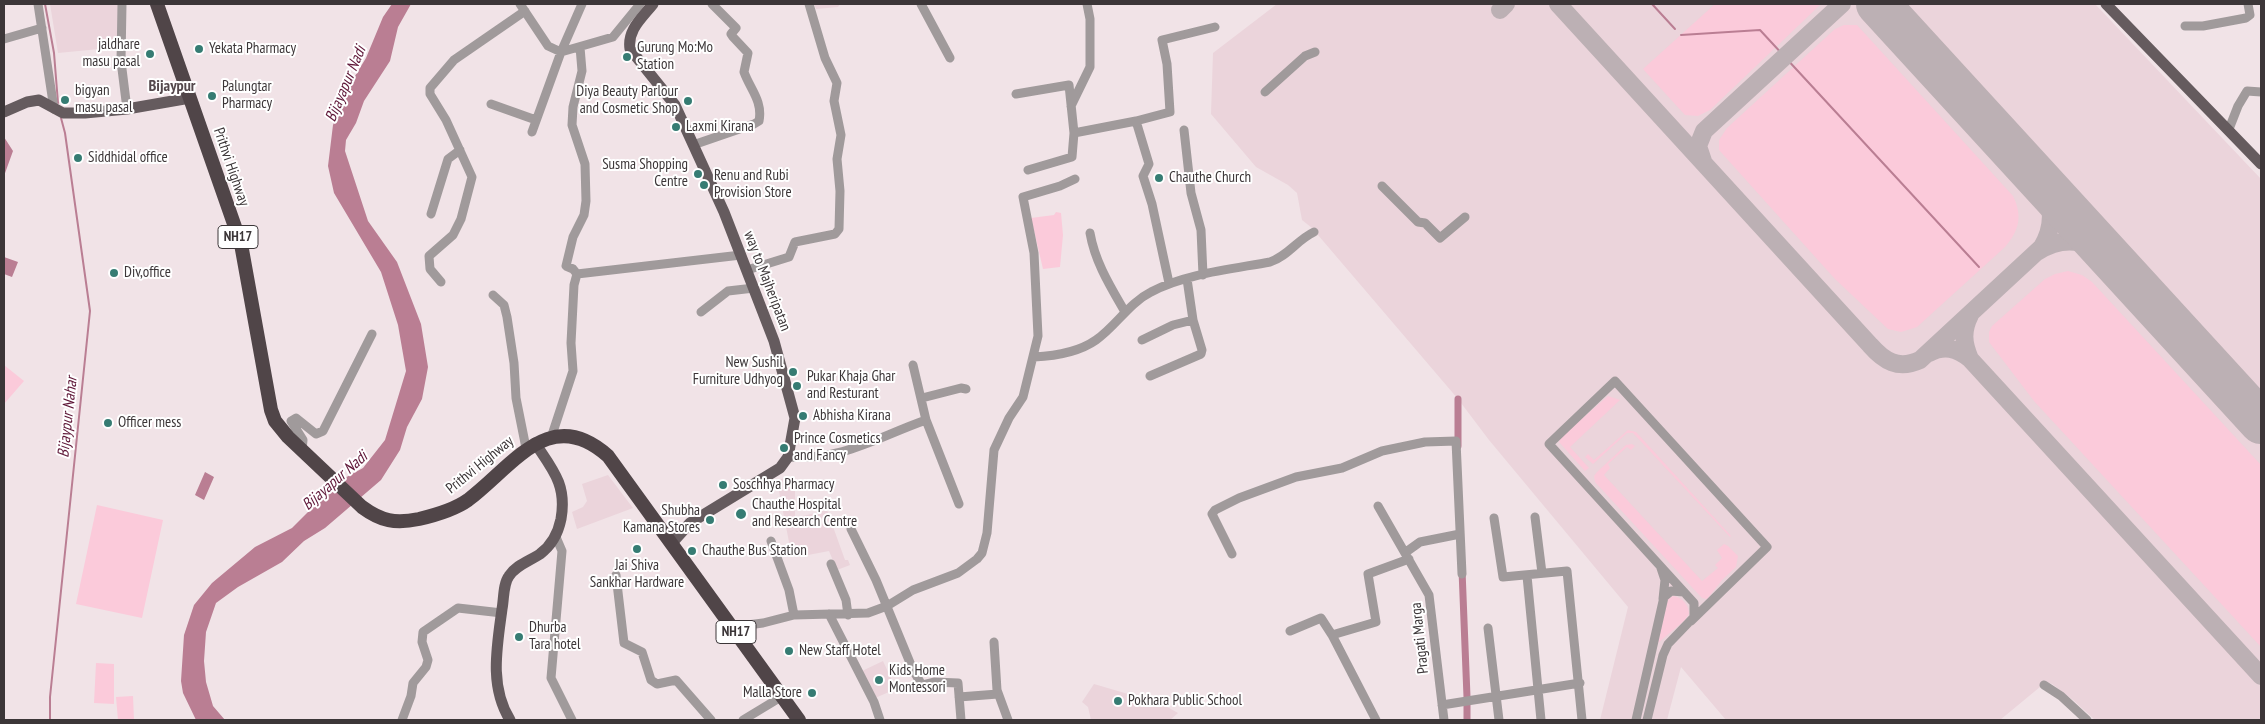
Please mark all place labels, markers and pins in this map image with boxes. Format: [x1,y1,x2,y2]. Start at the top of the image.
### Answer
place label: jaldhare masu pasal [82,36,140,71]
place label: Gurung Mo:Mo Station [637,39,713,74]
place label: Yekata Pharmacy [209,40,296,58]
marker: Yekata Pharmacy [193,43,205,55]
marker: jaldhare masu pasal [144,48,156,60]
marker: Gurung Mo:Mo Station [621,51,633,63]
place label: Palungtar Pharmacy [222,78,272,113]
place label: bigyan masu pasal [75,82,133,117]
place label: Diya Beauty Parlour and Cosmetic Shop [576,83,678,118]
marker: Palungtar Pharmacy [206,90,218,102]
marker: bigyan masu pasal [59,94,71,106]
marker: Diya Beauty Parlour and Cosmetic Shop [682,95,694,107]
place label: Laxmi Kirana [686,118,754,136]
marker: Laxmi Kirana [670,121,682,133]
place label: Siddhidal office [88,149,168,167]
marker: Siddhidal office [72,152,84,164]
place label: Susma Shopping Centre [602,156,688,191]
place label: Renu and Rubi Provision Store [714,167,792,202]
marker: Susma Shopping Centre [692,168,704,180]
place label: Chauthe Church [1169,169,1251,187]
marker: Chauthe Church [1153,172,1165,184]
marker: Renu and Rubi Provision Store [698,179,710,191]
place label: Div,office [124,264,171,282]
marker: Div,office [108,267,120,279]
place label: New Sushil Furniture Udhyog [693,354,783,389]
marker: New Sushil Furniture Udhyog [787,366,799,378]
place label: Pukar Khaja Ghar and Resturant [807,368,895,403]
marker: Pukar Khaja Ghar and Resturant [791,380,803,392]
place label: Abhisha Kirana [813,407,891,425]
marker: Abhisha Kirana [797,410,809,422]
place label: Officer mess [118,414,181,432]
marker: Officer mess [102,417,114,429]
place label: Prince Cosmetics and Fancy [794,430,881,465]
marker: Prince Cosmetics and Fancy [778,442,790,454]
place label: Soschhya Pharmacy [733,476,834,494]
marker: Soschhya Pharmacy [717,479,729,491]
place label: Chauthe Hospital and Research Centre [752,496,857,531]
place label: Shubha Kamana Stores [623,502,700,537]
marker: Chauthe Hospital and Research Centre [734,507,748,521]
marker: Shubha Kamana Stores [704,514,716,526]
place label: Chauthe Bus Station [702,542,807,560]
marker: Jai Shiva Sankhar Hardware [631,543,643,555]
marker: Chauthe Bus Station [686,545,698,557]
place label: Jai Shiva Sankhar Hardware [590,557,684,592]
place label: Dhurba Tara hotel [529,619,580,654]
marker: Dhurba Tara hotel [513,631,525,643]
place label: New Staff Hotel [799,642,881,660]
marker: New Staff Hotel [783,645,795,657]
place label: Kids Home Montessori [889,662,946,697]
marker: Kids Home Montessori [873,674,885,686]
place label: Malla Store [743,684,802,702]
marker: Malla Store [806,687,818,699]
place label: Pokhara Public School [1128,692,1242,710]
marker: Pokhara Public School [1112,695,1124,707]

